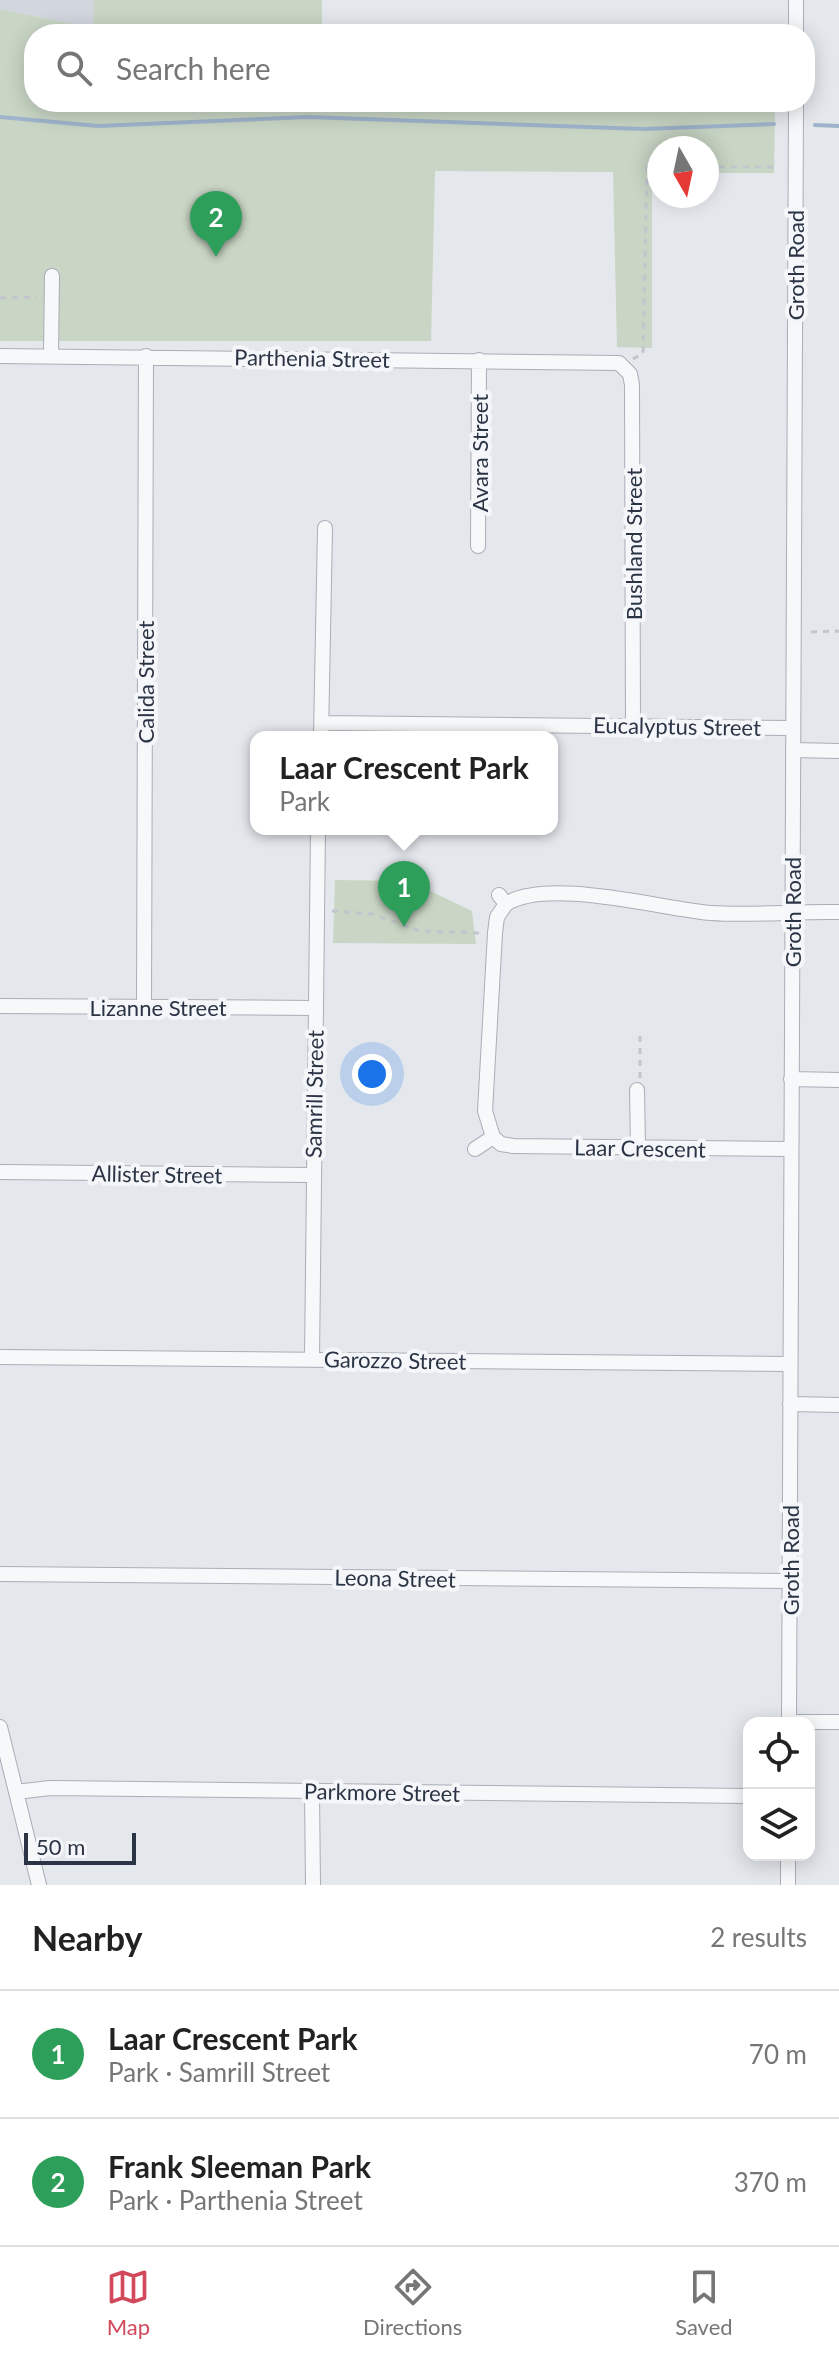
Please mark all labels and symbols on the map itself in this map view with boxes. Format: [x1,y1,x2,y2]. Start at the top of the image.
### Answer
north arrow [647,136,719,208]
pin: 2 [190,191,242,257]
street label: Groth Road [782,210,809,320]
street label: Parthenia Street [234,343,390,373]
street label: Avara Street [466,394,493,512]
street label: Bushland Street [620,468,647,620]
street label: Calida Street [132,620,159,743]
street label: Eucalyptus Street [593,711,761,741]
street label: Groth Road [779,857,806,967]
pin: 1 [378,861,430,927]
street label: Lizanne Street [89,994,227,1021]
street label: Samrill Street [299,1030,329,1158]
your location [352,1054,392,1094]
street label: Laar Crescent [574,1133,706,1163]
street label: Allister Street [91,1159,223,1189]
street label: Garozzo Street [324,1345,467,1375]
street label: Groth Road [777,1505,804,1615]
street label: Leona Street [334,1563,456,1593]
street label: Parkmore Street [304,1777,460,1807]
scale bar [24,1829,136,1865]

